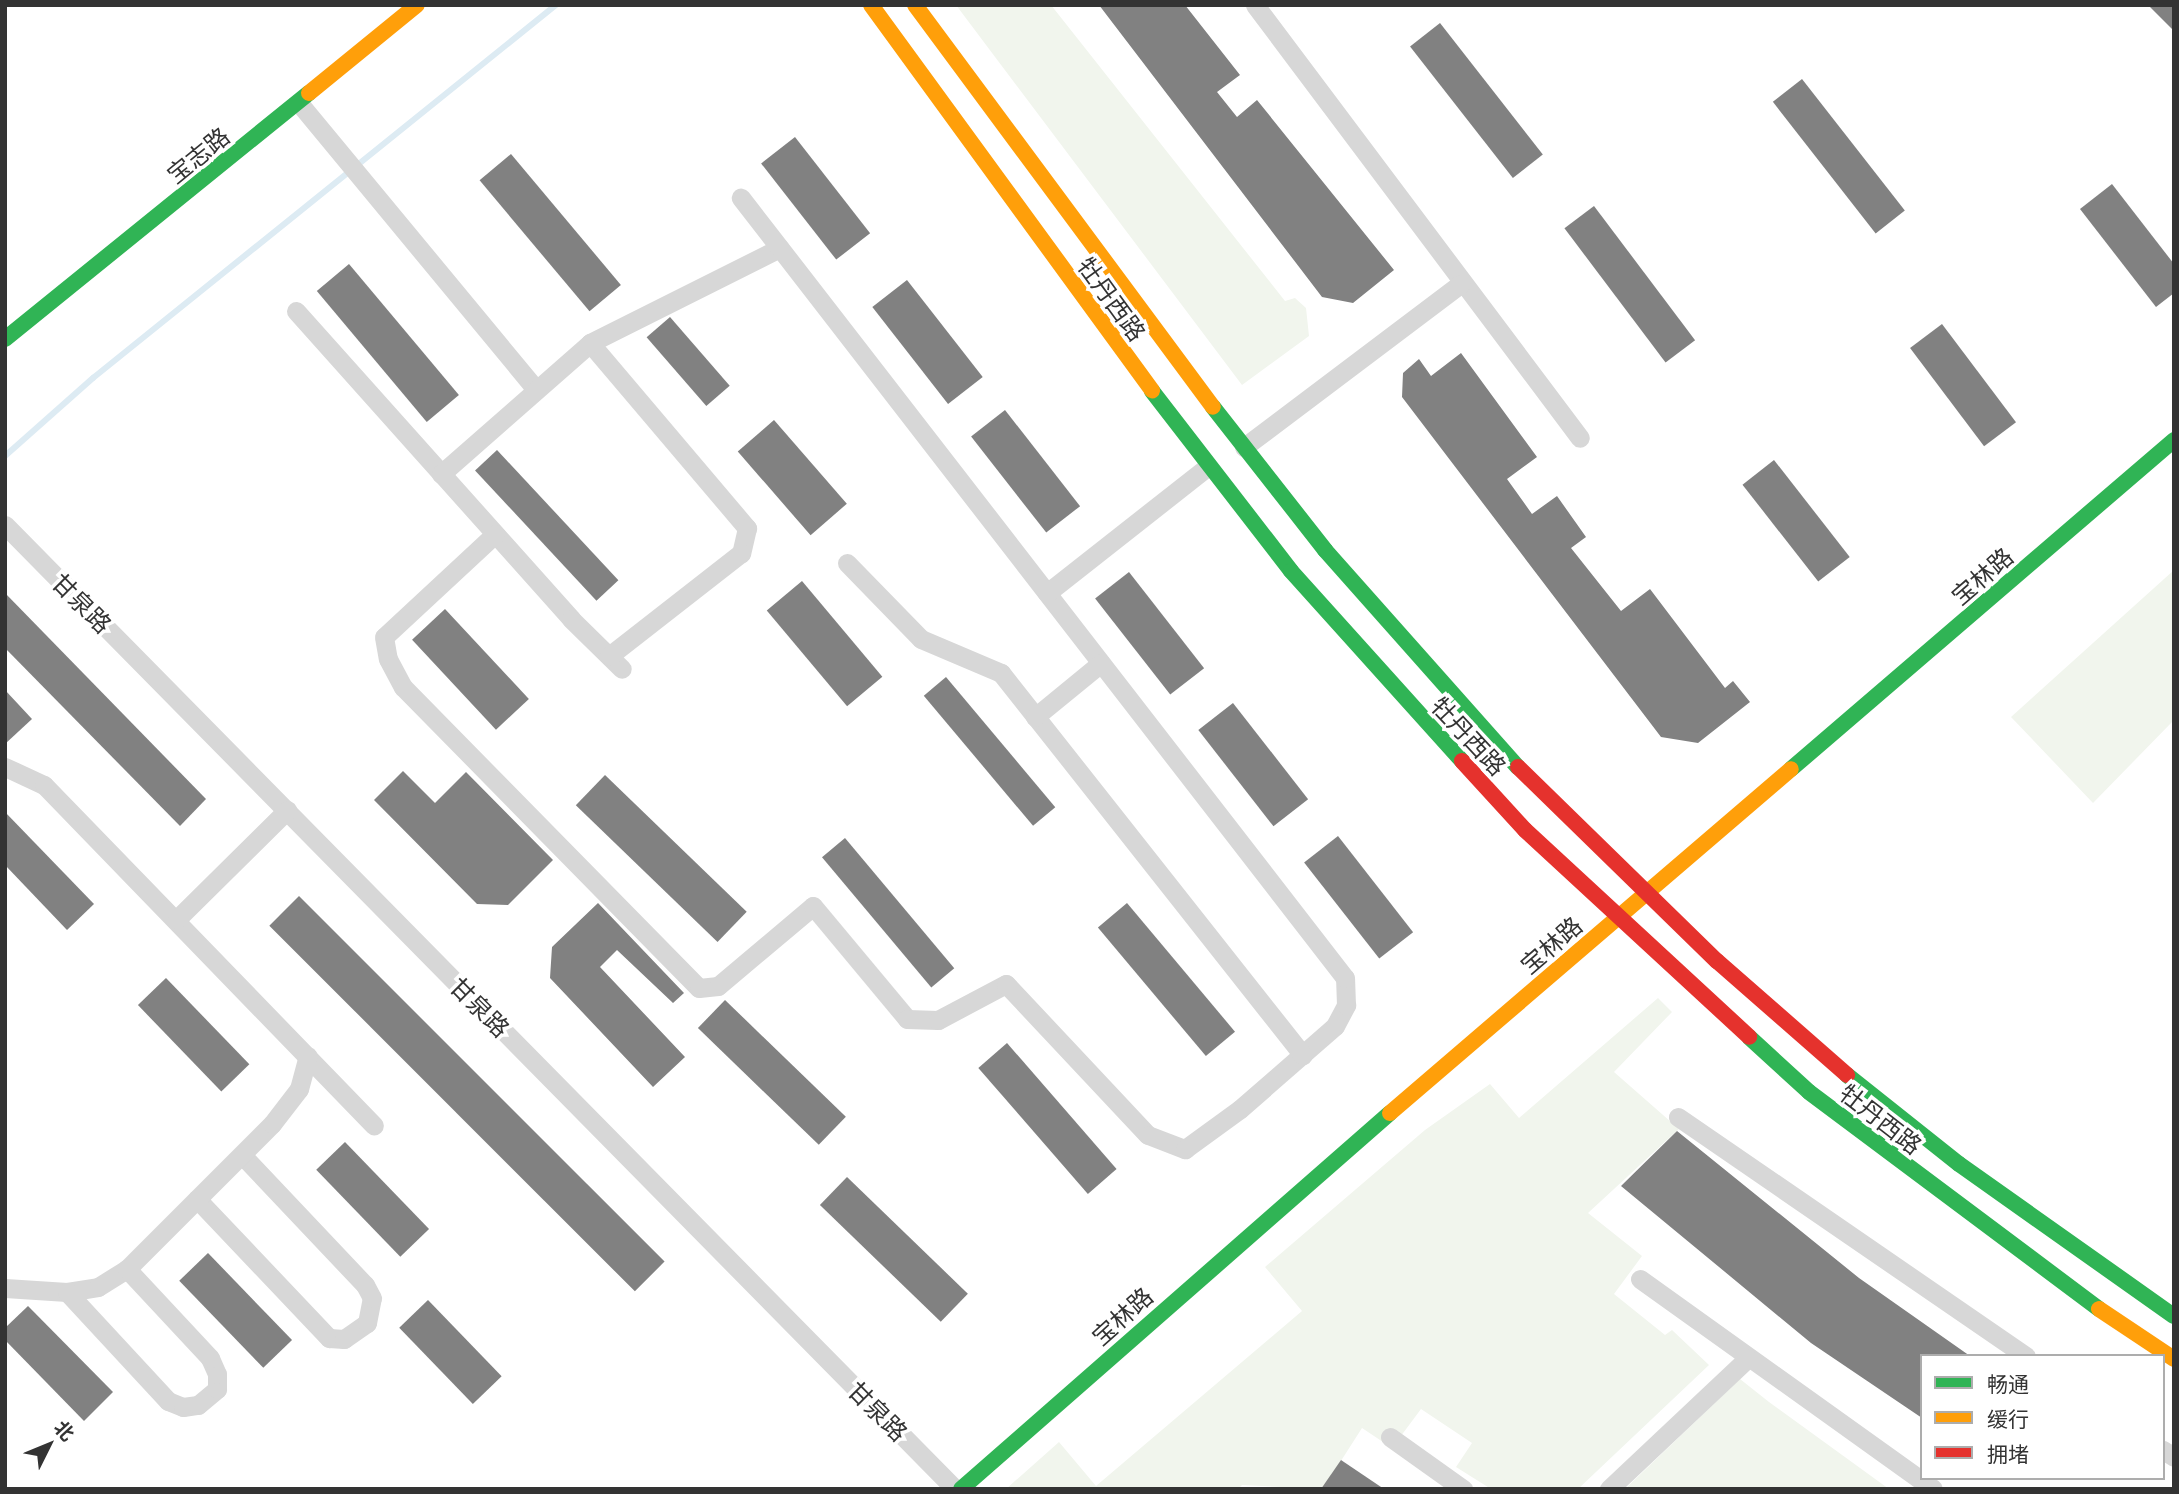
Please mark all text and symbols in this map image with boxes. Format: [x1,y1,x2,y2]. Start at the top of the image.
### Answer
street label: 宝志路 [161,121,235,189]
street label: 牡丹西路 [1072,252,1152,346]
street label: 宝林路 [1945,542,2019,610]
street label: 甘泉路 [46,567,118,639]
street label: 牡丹西路 [1426,691,1512,781]
street label: 宝林路 [1514,911,1588,979]
street label: 甘泉路 [444,971,516,1043]
street label: 牡丹西路 [1834,1078,1928,1160]
street label: 宝林路 [1086,1281,1158,1351]
legend [1920,1354,2165,1480]
text: 畅通 [1987,1371,2029,1396]
street label: 甘泉路 [842,1375,914,1447]
text: 缓行 [1987,1406,2029,1431]
north arrow [14,1410,84,1480]
text: 北 [50,1416,80,1445]
text: 拥堵 [1987,1441,2029,1466]

